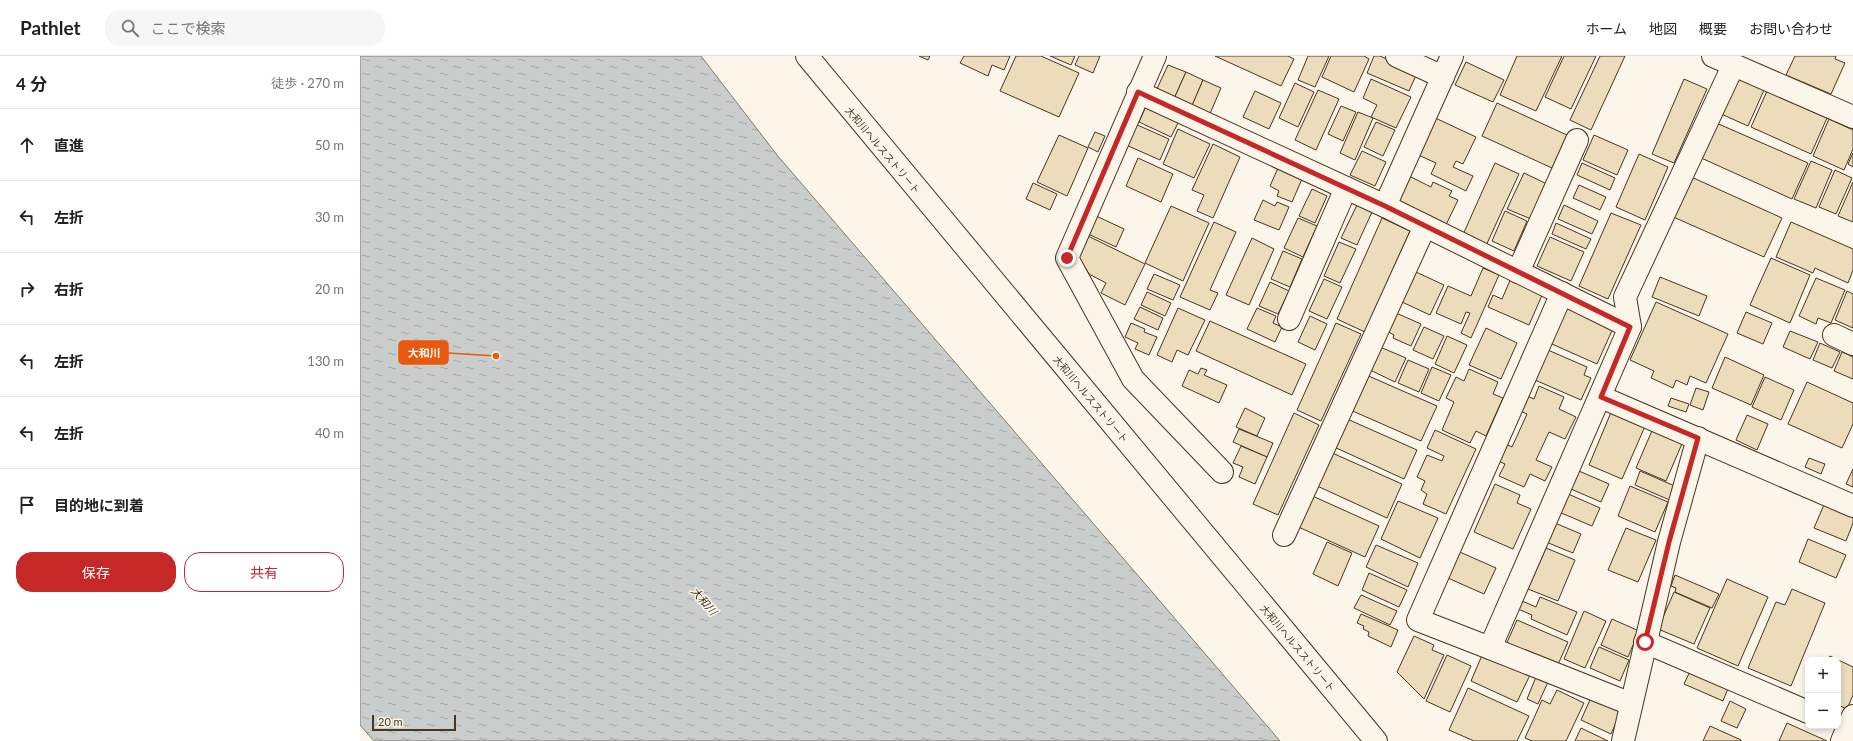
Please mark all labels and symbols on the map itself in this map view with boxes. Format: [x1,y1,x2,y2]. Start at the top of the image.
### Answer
street label: 大和川ヘルスストリート [843,104,923,196]
route end [1058,249,1076,267]
callout: 大和川 [399,341,448,364]
text: 大和川 [408,346,441,359]
street label: 大和川ヘルスストリート [1051,353,1131,445]
water label: 大和川 [689,584,721,618]
street label: 大和川ヘルスストリート [1258,602,1338,694]
route start [1636,633,1654,651]
scale bar [372,713,456,732]

